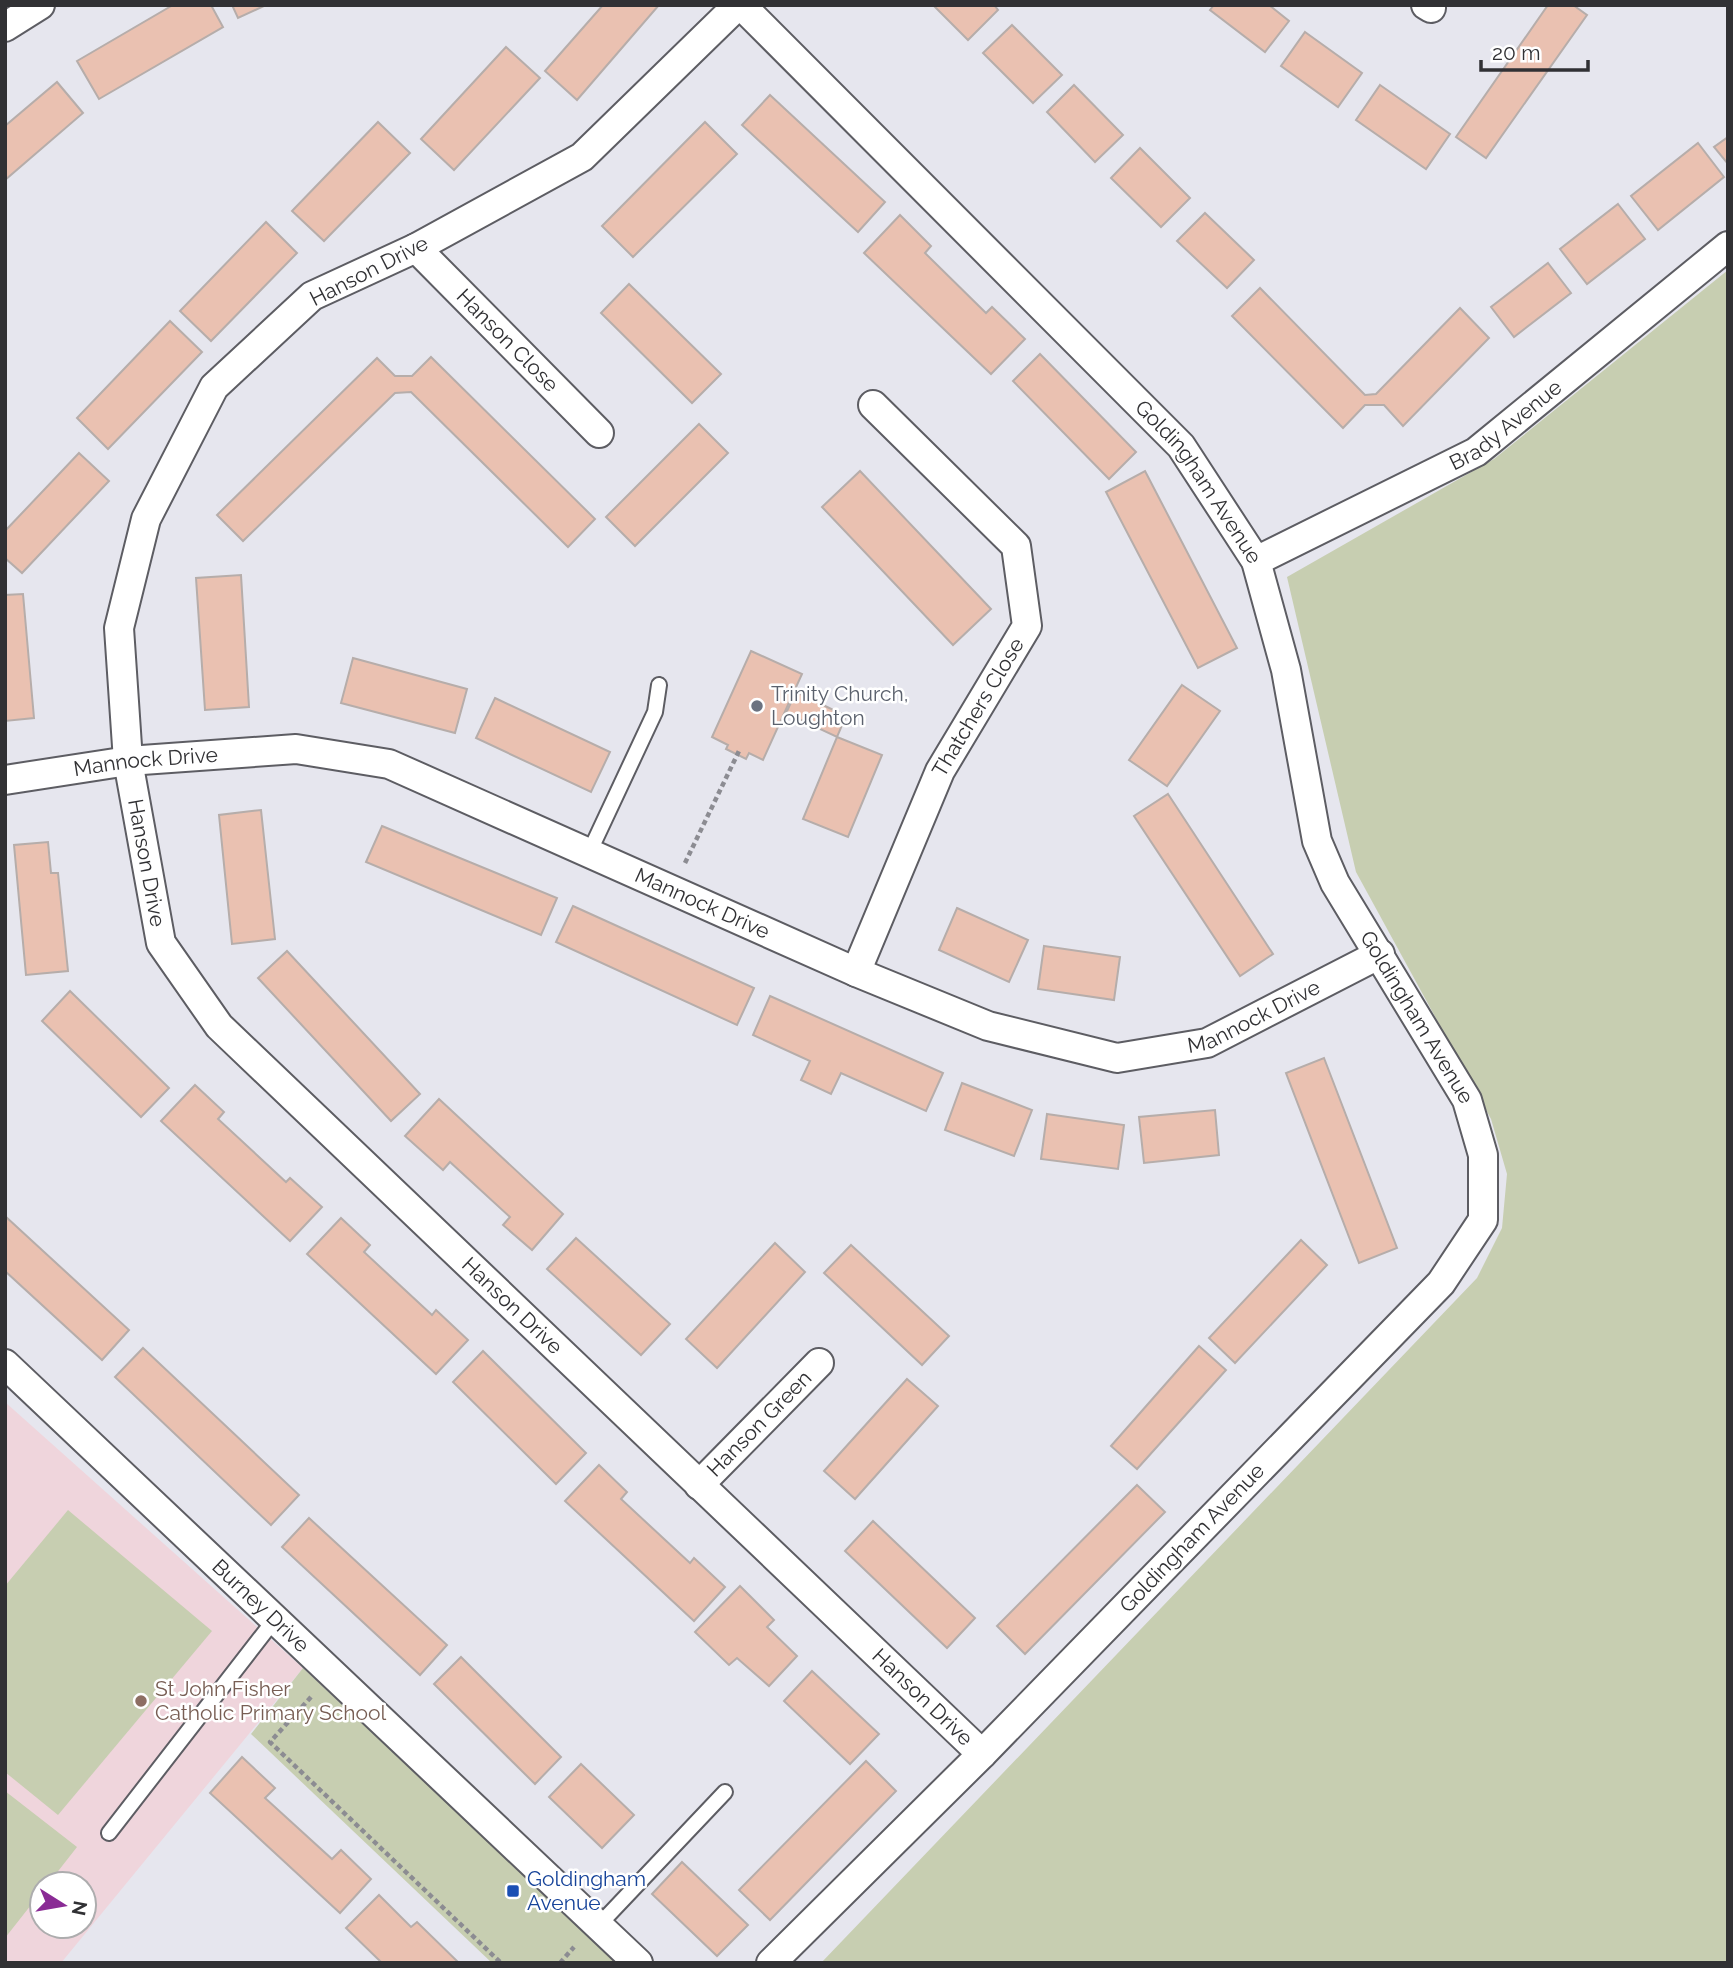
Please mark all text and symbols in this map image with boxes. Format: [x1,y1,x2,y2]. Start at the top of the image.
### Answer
scale bar [1481,28,1588,72]
text: 20 m [1492,40,1540,65]
street label: Hanson Drive [305,230,432,311]
street label: Hanson Close [452,283,564,397]
street label: Brady Avenue [1445,374,1566,475]
street label: Goldingham Avenue [1130,395,1267,568]
street label: Thatchers Close [927,633,1029,781]
place label: Trinity Church, Loughton [771,681,909,730]
marker: Trinity Church, Loughton [749,698,765,714]
street label: Mannock Drive [72,742,219,781]
street label: Hanson Drive [123,797,171,929]
street label: Mannock Drive [631,862,774,944]
street label: Goldingham Avenue [1355,926,1479,1108]
street label: Mannock Drive [1186,974,1324,1058]
street label: Hanson Drive [457,1252,568,1359]
street label: Hanson Green [702,1365,816,1481]
street label: Goldingham Avenue [1114,1458,1269,1617]
street label: Burney Drive [207,1554,315,1657]
street label: Hanson Drive [867,1643,978,1751]
place label: St John Fisher Catholic Primary School [155,1676,387,1725]
marker: St John Fisher Catholic Primary School [133,1693,149,1709]
place label: Goldingham Avenue [527,1866,646,1915]
north arrow [28,1870,98,1940]
marker: Goldingham Avenue [505,1883,521,1899]
text: N [68,1899,92,1917]

